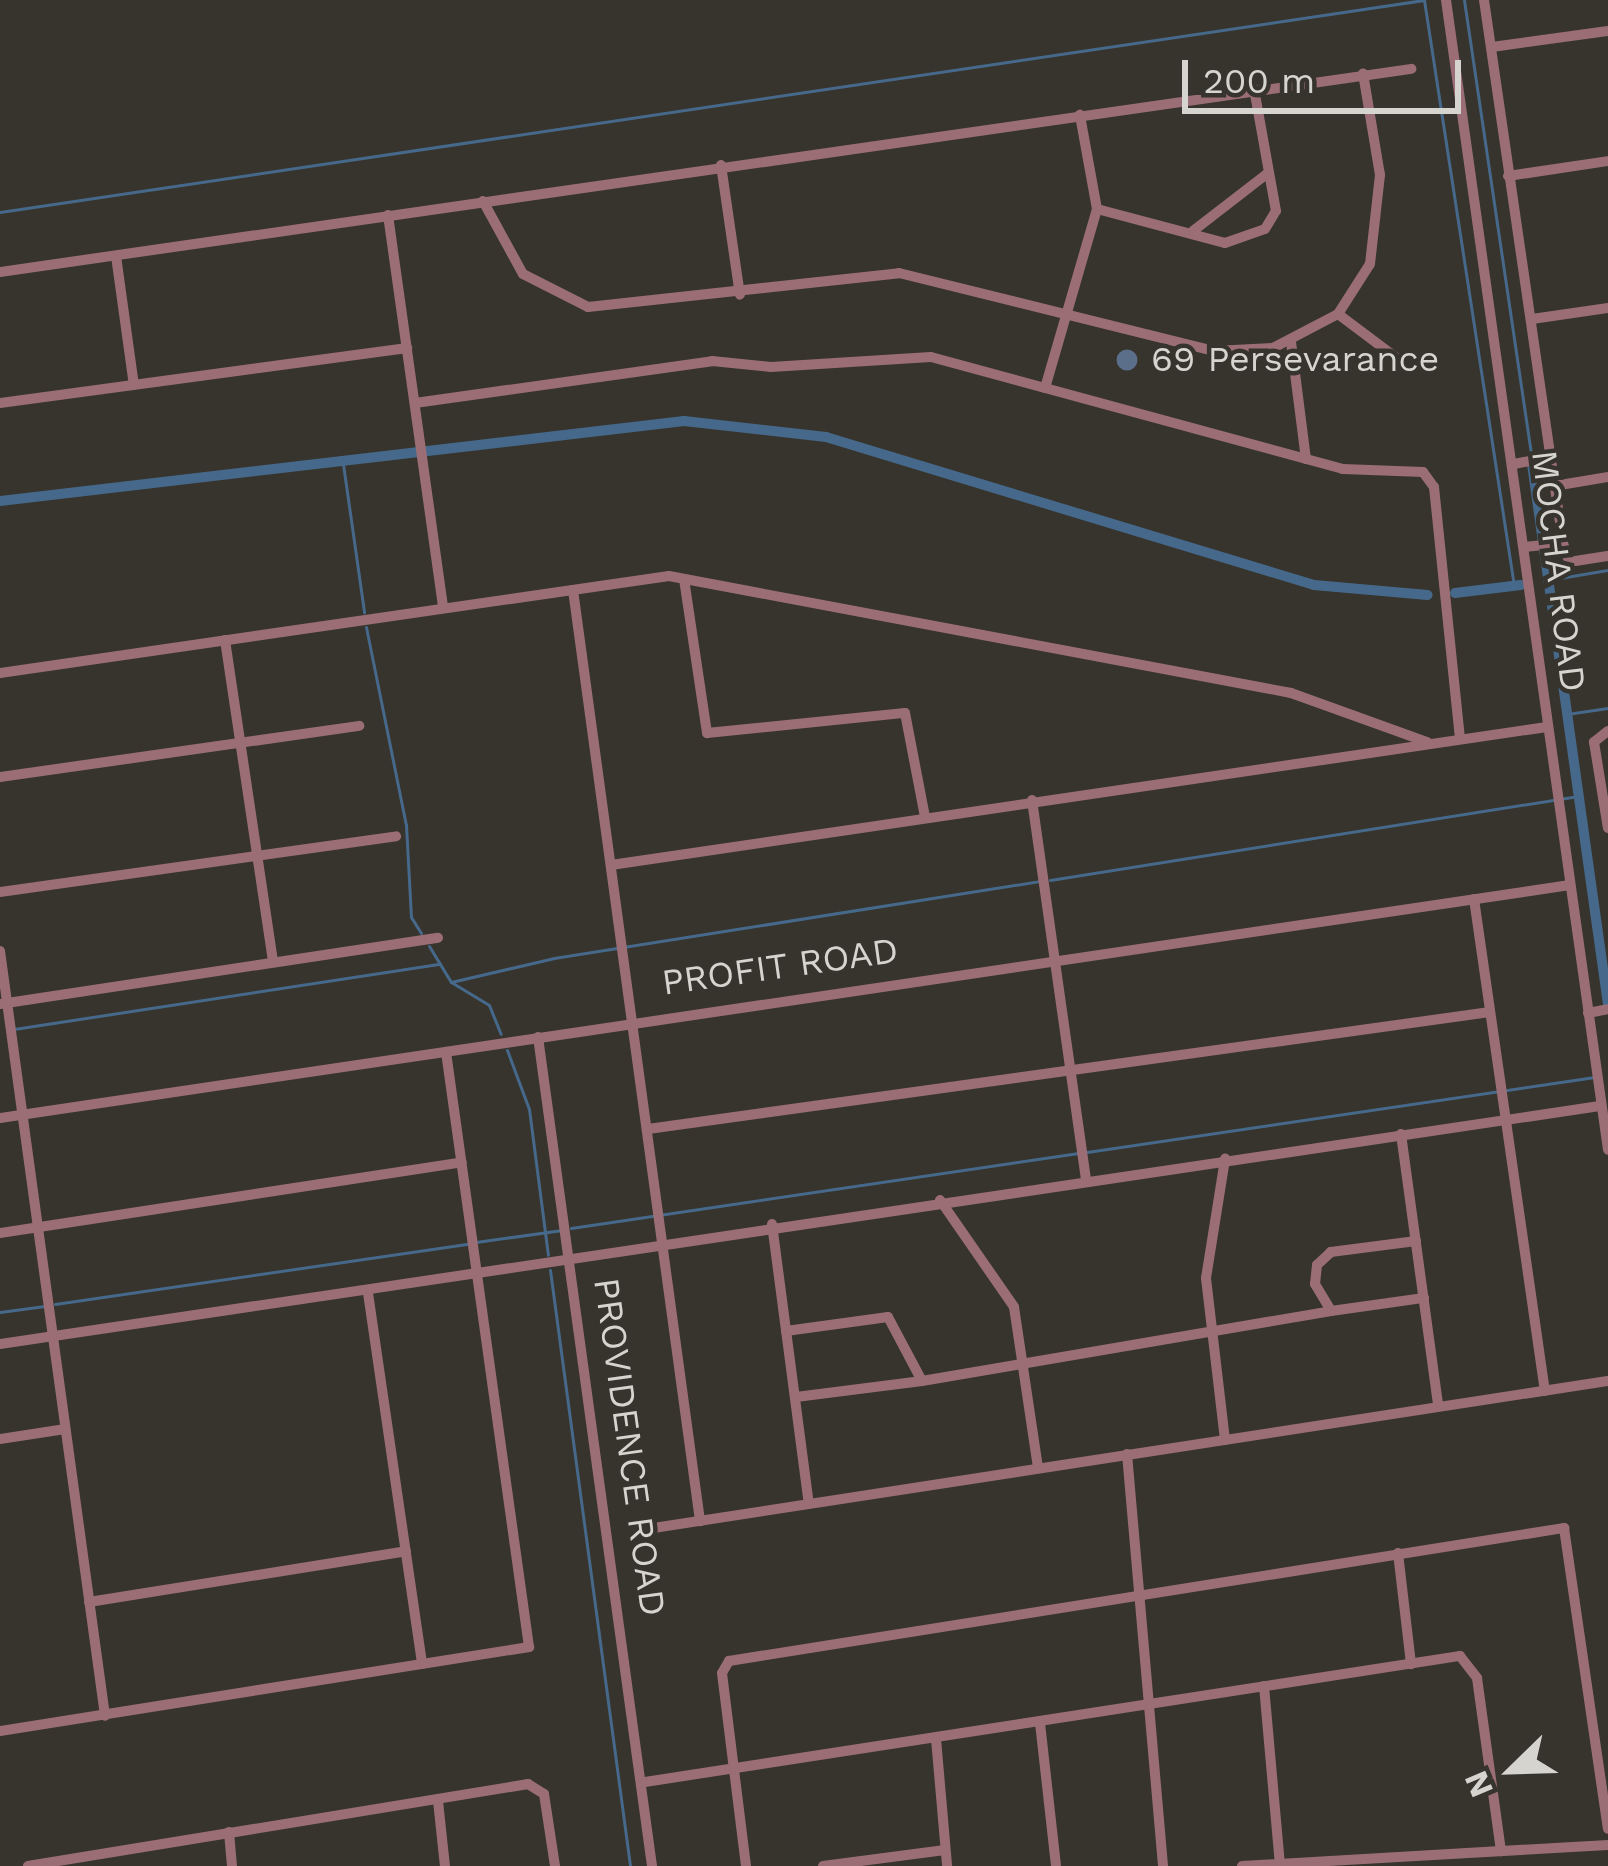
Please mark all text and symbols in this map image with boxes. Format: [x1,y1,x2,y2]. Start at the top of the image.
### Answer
scale bar [1188,36,1467,110]
text: 200 m [1203,60,1315,102]
place label: 69 Persevarance [1151,338,1439,382]
marker: 69 Persevarance [1114,347,1140,373]
street label: MOCHA ROAD [1522,447,1594,695]
street label: PROFIT ROAD [659,929,901,1005]
street label: PROVIDENCE ROAD [584,1275,674,1619]
north arrow [1452,1710,1572,1830]
text: N [1456,1765,1501,1803]

